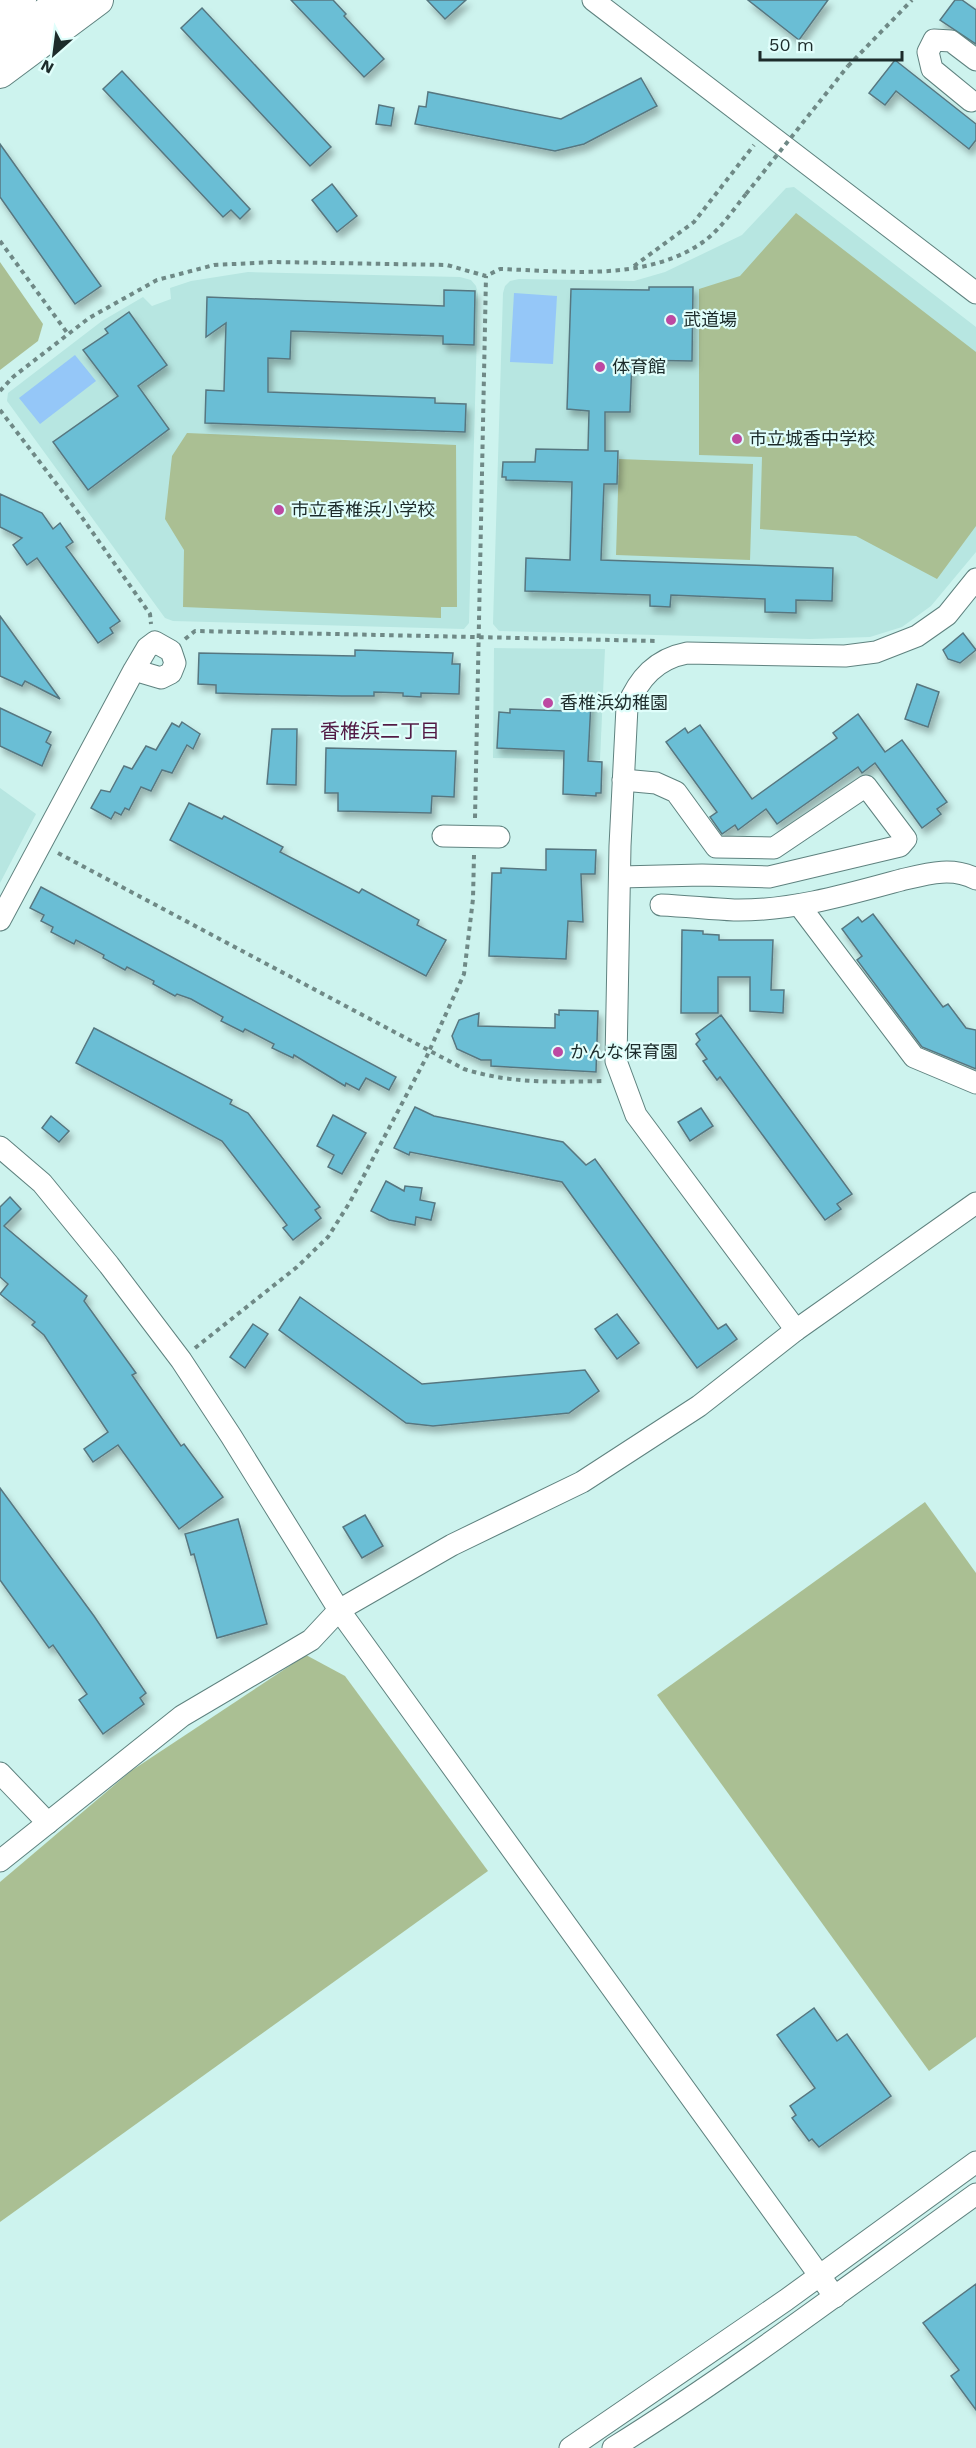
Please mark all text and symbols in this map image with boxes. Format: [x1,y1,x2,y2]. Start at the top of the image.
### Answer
north arrow [24,24,84,84]
scale bar [760,24,902,62]
text: 50 m [769,34,814,55]
text: N [37,56,57,78]
place label: 武道場 [683,309,737,330]
marker: 武道場 [664,313,678,327]
place label: 体育館 [612,356,666,377]
marker: 体育館 [593,360,607,374]
place label: 市立城香中学校 [749,428,875,449]
marker: 市立城香中学校 [730,432,744,446]
place label: 市立香椎浜小学校 [291,499,435,520]
marker: 市立香椎浜小学校 [272,503,286,517]
place label: 香椎浜幼稚園 [560,692,668,713]
marker: 香椎浜幼稚園 [541,696,555,710]
district label: 香椎浜二丁目 [320,719,440,743]
place label: かんな保育園 [570,1041,678,1062]
marker: かんな保育園 [551,1045,565,1059]

